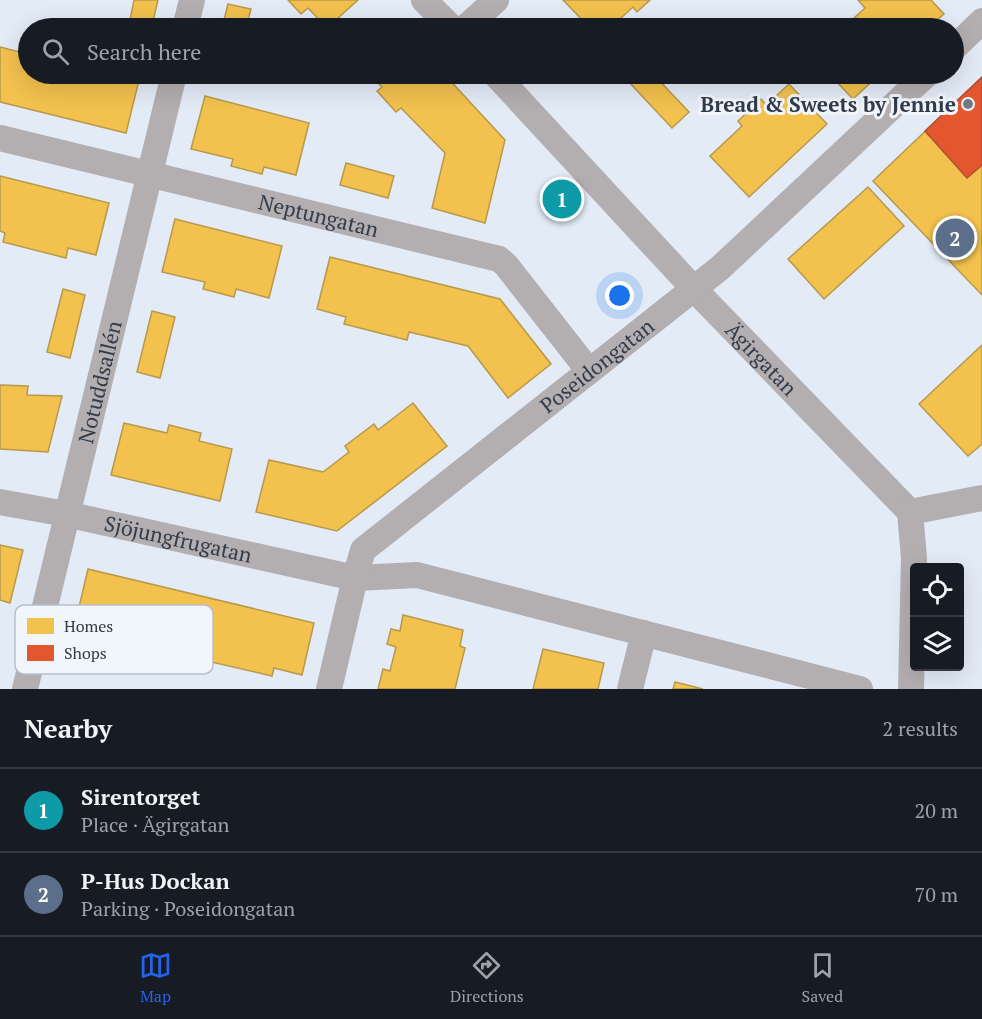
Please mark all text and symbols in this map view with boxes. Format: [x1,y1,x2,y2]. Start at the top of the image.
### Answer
search box [18,18,964,84]
icon: search [39,35,72,68]
text: Search here [87,37,201,66]
place label: Bread & Sweets by Jennie [701,90,956,118]
marker: Bread & Sweets by Jennie [961,97,975,111]
pin: 1 [542,176,582,222]
street label: Neptungatan [256,187,382,243]
pin: 2 [936,216,974,260]
your location [605,281,634,310]
street label: Poseidongatan [534,311,660,419]
street label: Ägirgatan [720,316,804,402]
street label: Notuddsallén [71,317,128,446]
street label: Sjöjungfrugatan [102,509,255,569]
map controls [910,563,964,671]
button: locate [910,563,964,617]
legend [15,605,213,674]
text: Homes [64,615,113,637]
button: layers [910,617,964,671]
text: Shops [64,642,107,664]
text: Nearby [24,711,112,745]
text: 2 results [883,715,958,742]
text: Sirentorget [81,782,200,811]
text: 1 [38,797,49,824]
text: 20 m [915,797,958,824]
text: Place · Ägirgatan [81,811,229,838]
text: P-Hus Dockan [81,866,230,895]
text: 2 [38,881,49,908]
text: 70 m [915,881,958,908]
text: Parking · Poseidongatan [81,895,295,922]
tab: Map [139,949,172,1007]
tab: Directions [450,949,524,1007]
tab: Saved [802,949,843,1007]

